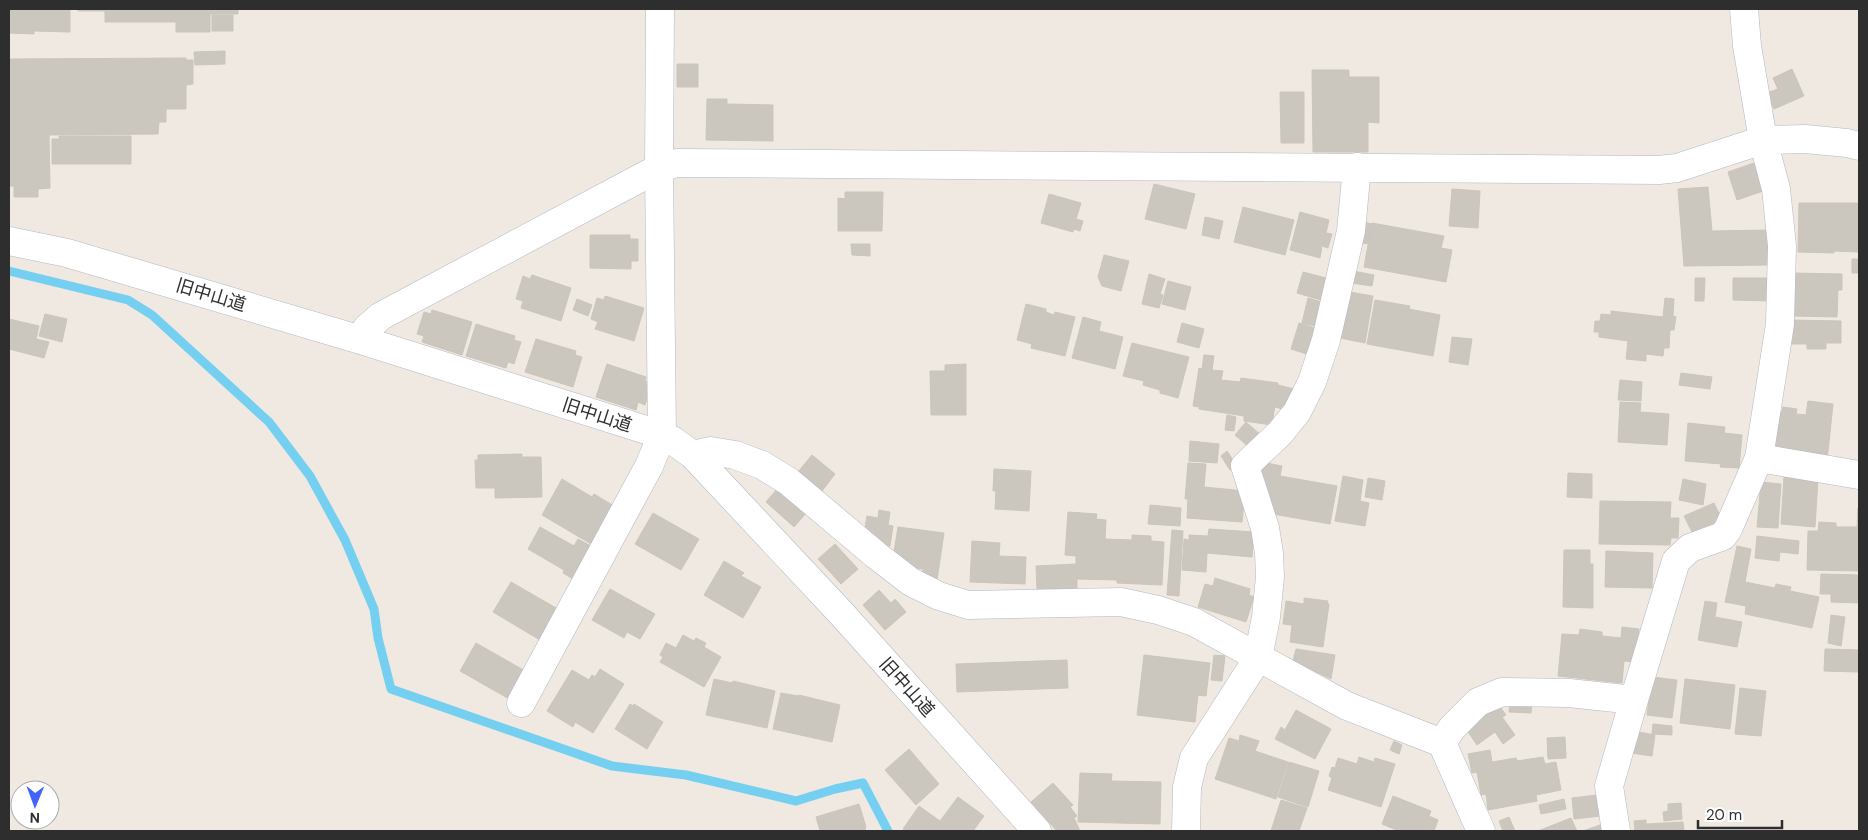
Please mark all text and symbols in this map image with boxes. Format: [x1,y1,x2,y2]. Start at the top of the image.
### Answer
street label: 旧中山道 [173,273,249,317]
street label: 旧中山道 [559,392,635,438]
street label: 旧中山道 [874,652,940,722]
north arrow [10,780,60,830]
scale bar [1698,798,1782,830]
text: 20 m [1706,805,1742,825]
text: N [30,809,40,827]

